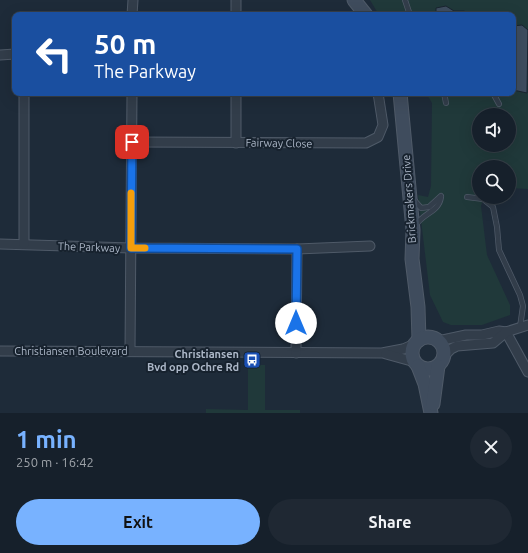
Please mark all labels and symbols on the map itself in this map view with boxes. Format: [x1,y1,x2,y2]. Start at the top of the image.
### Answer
pin [115,125,149,159]
street label: Fairway Close [245,136,313,150]
street label: Brickmakers Drive [400,154,418,244]
street label: The Parkway [58,240,121,254]
position arrow [275,302,317,344]
street label: Christiansen Boulevard [14,345,128,357]
place label: Christiansen Bvd opp Ochre Rd [147,348,239,373]
bus stop icon: Christiansen Bvd opp Ochre Rd [242,350,262,370]

